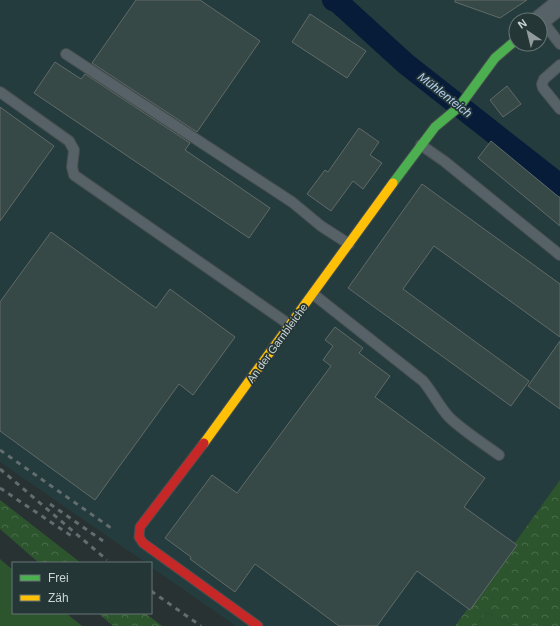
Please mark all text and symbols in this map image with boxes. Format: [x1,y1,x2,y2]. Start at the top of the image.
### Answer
north arrow [508,12,548,52]
text: N [516,17,529,31]
water label: Mühlenteich [415,70,475,121]
street label: An der Garnbleiche [244,301,310,385]
legend [12,562,152,614]
text: Frei [48,571,69,585]
text: Zäh [48,591,69,605]

